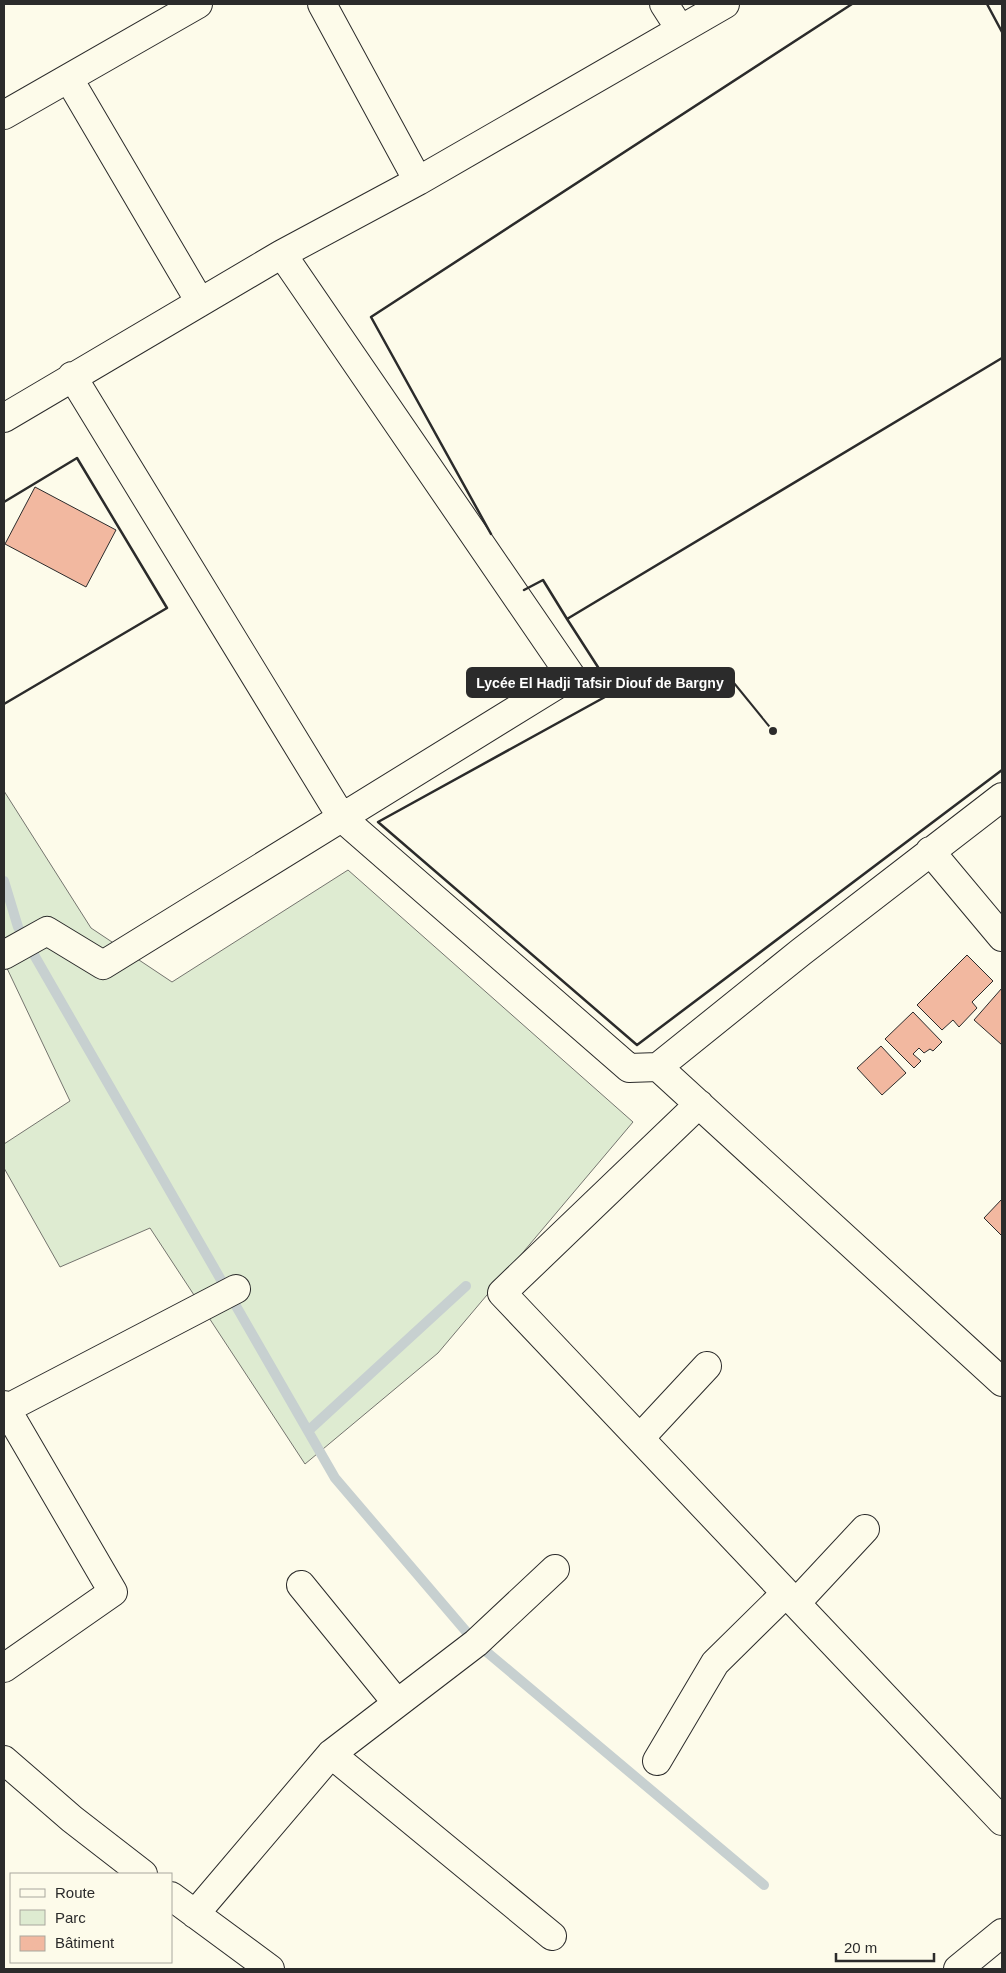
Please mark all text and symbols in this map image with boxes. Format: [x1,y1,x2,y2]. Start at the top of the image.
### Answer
callout: Lycée El Hadji Tafsir Diouf de Bargny [467,668,734,697]
text: Lycée El Hadji Tafsir Diouf de Bargny [476,675,724,691]
legend [10,1873,172,1963]
text: Route [55,1884,95,1901]
text: Parc [55,1909,86,1926]
scale bar [836,1930,934,1962]
text: Bâtiment [55,1934,115,1951]
text: 20 m [844,1939,877,1956]

